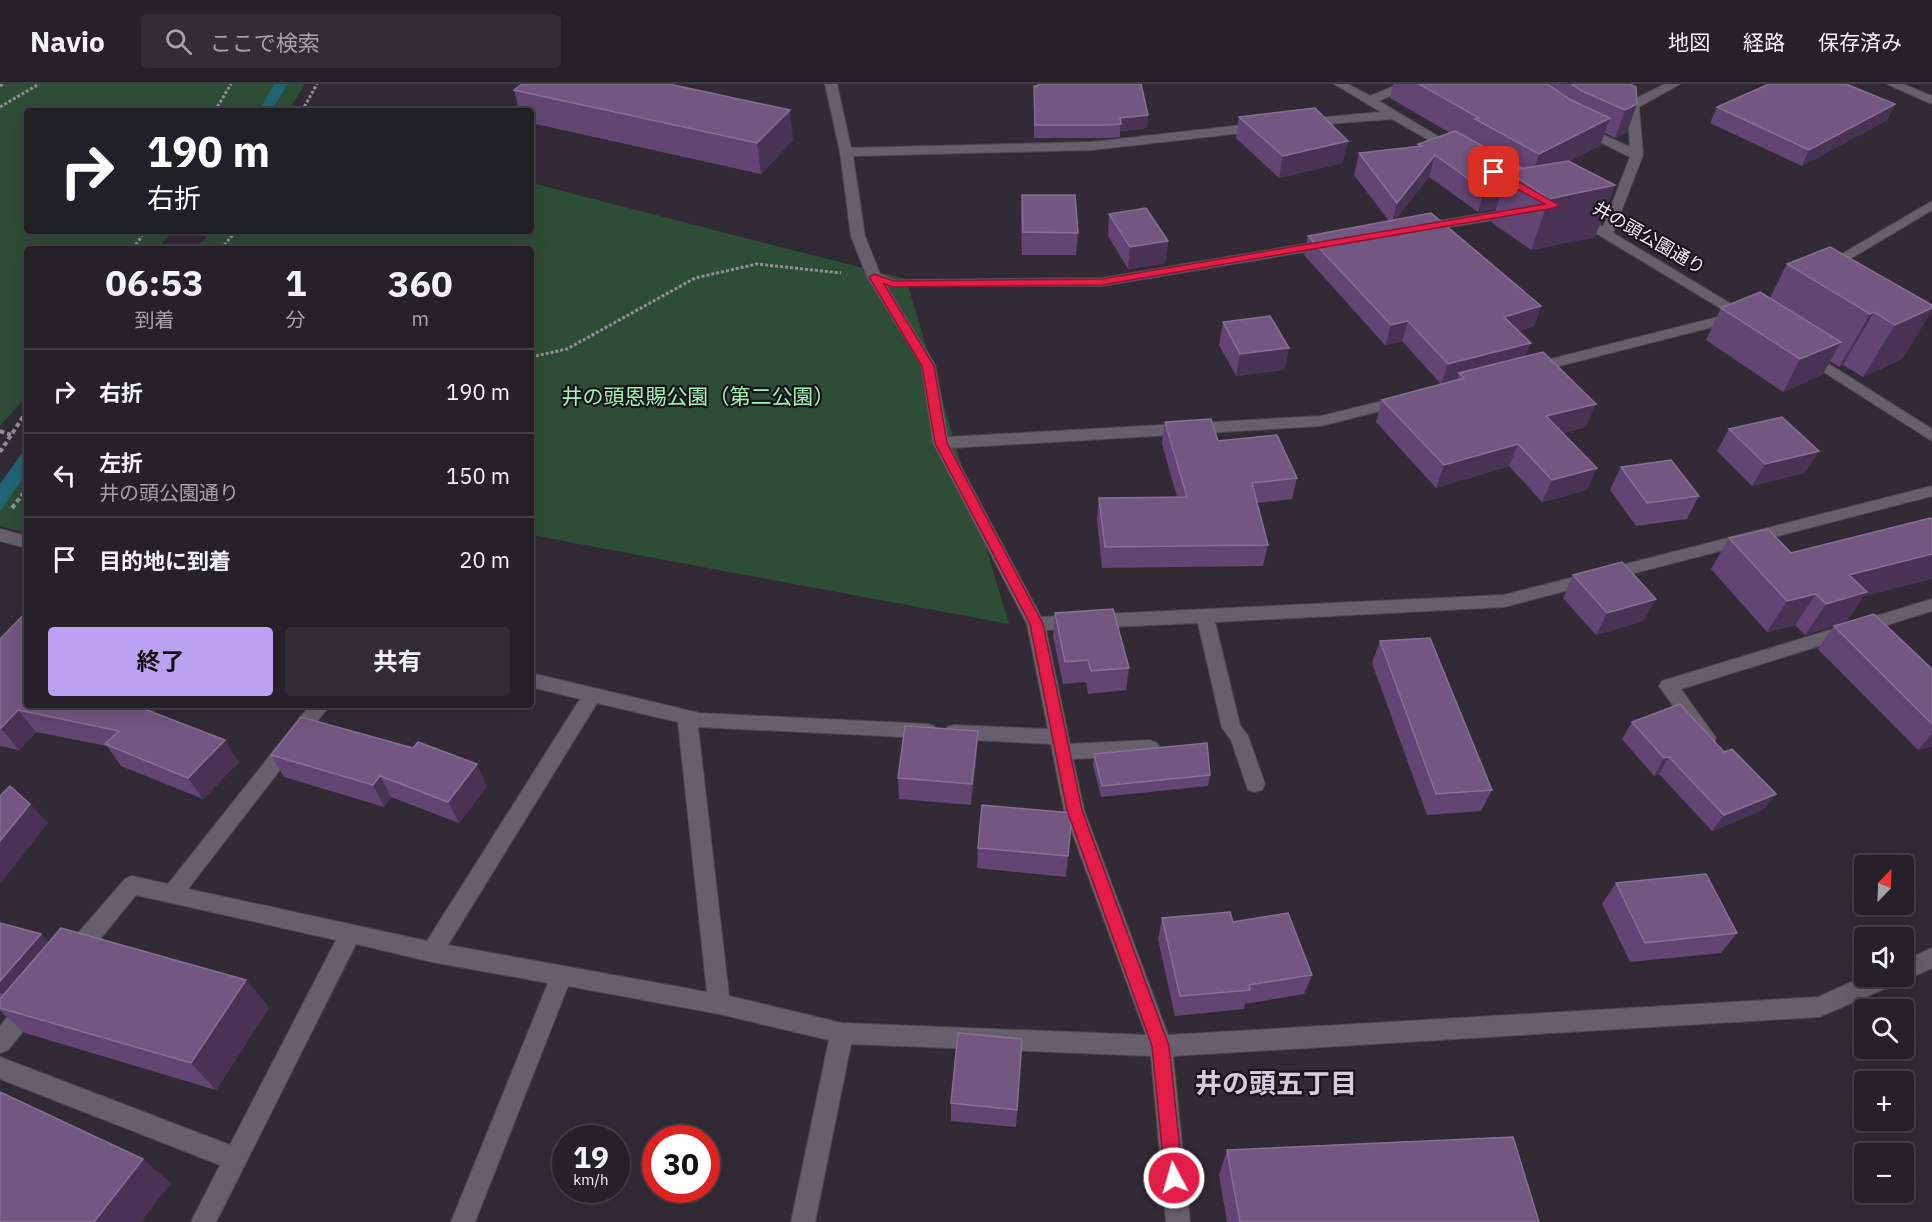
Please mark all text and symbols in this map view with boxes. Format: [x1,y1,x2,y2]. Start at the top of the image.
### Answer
search box [141,14,561,68]
text: Navio [30,23,105,60]
icon: search [162,25,195,58]
text: ここで検索 [210,28,320,57]
text: 地図 [1668,28,1710,56]
text: 経路 [1743,28,1785,56]
text: 保存済み [1818,28,1902,56]
text: 190 m [147,124,270,179]
icon: right [48,132,126,210]
pin [1468,146,1519,197]
icon: arrive [1477,155,1510,188]
text: 右折 [147,180,201,215]
street label: 井の頭公園通り [1589,196,1710,279]
text: 06:53 [105,259,204,306]
text: 1 [285,259,307,306]
text: 360 [388,260,453,307]
text: m [412,305,429,332]
text: 到着 [134,306,174,333]
text: 分 [286,306,306,333]
icon: right [48,375,81,408]
text: 190 m [446,377,510,406]
text: 右折 [99,378,143,407]
park label: 井の頭恩賜公園（第二公園） [562,382,835,410]
text: 左折 [99,448,143,477]
icon: left [48,459,81,492]
text: 150 m [446,461,510,490]
text: 井の頭公園通り [99,479,239,506]
icon: arrive [48,543,81,576]
text: 20 m [459,545,510,574]
text: 目的地に到着 [99,546,231,575]
button: 終了 [48,627,273,696]
button: 共有 [285,627,510,696]
north arrow [1854,855,1914,915]
map controls [1854,855,1914,1203]
button: sound [1854,927,1914,987]
button: search [1854,999,1914,1059]
district label: 井の頭五丁目 [1195,1065,1357,1100]
button: + [1854,1071,1914,1131]
speed limit sign: 30 [642,1125,720,1203]
text: 19 [573,1137,609,1176]
button: − [1854,1143,1914,1203]
position arrow [1142,1146,1206,1210]
text: km/h [573,1170,609,1189]

